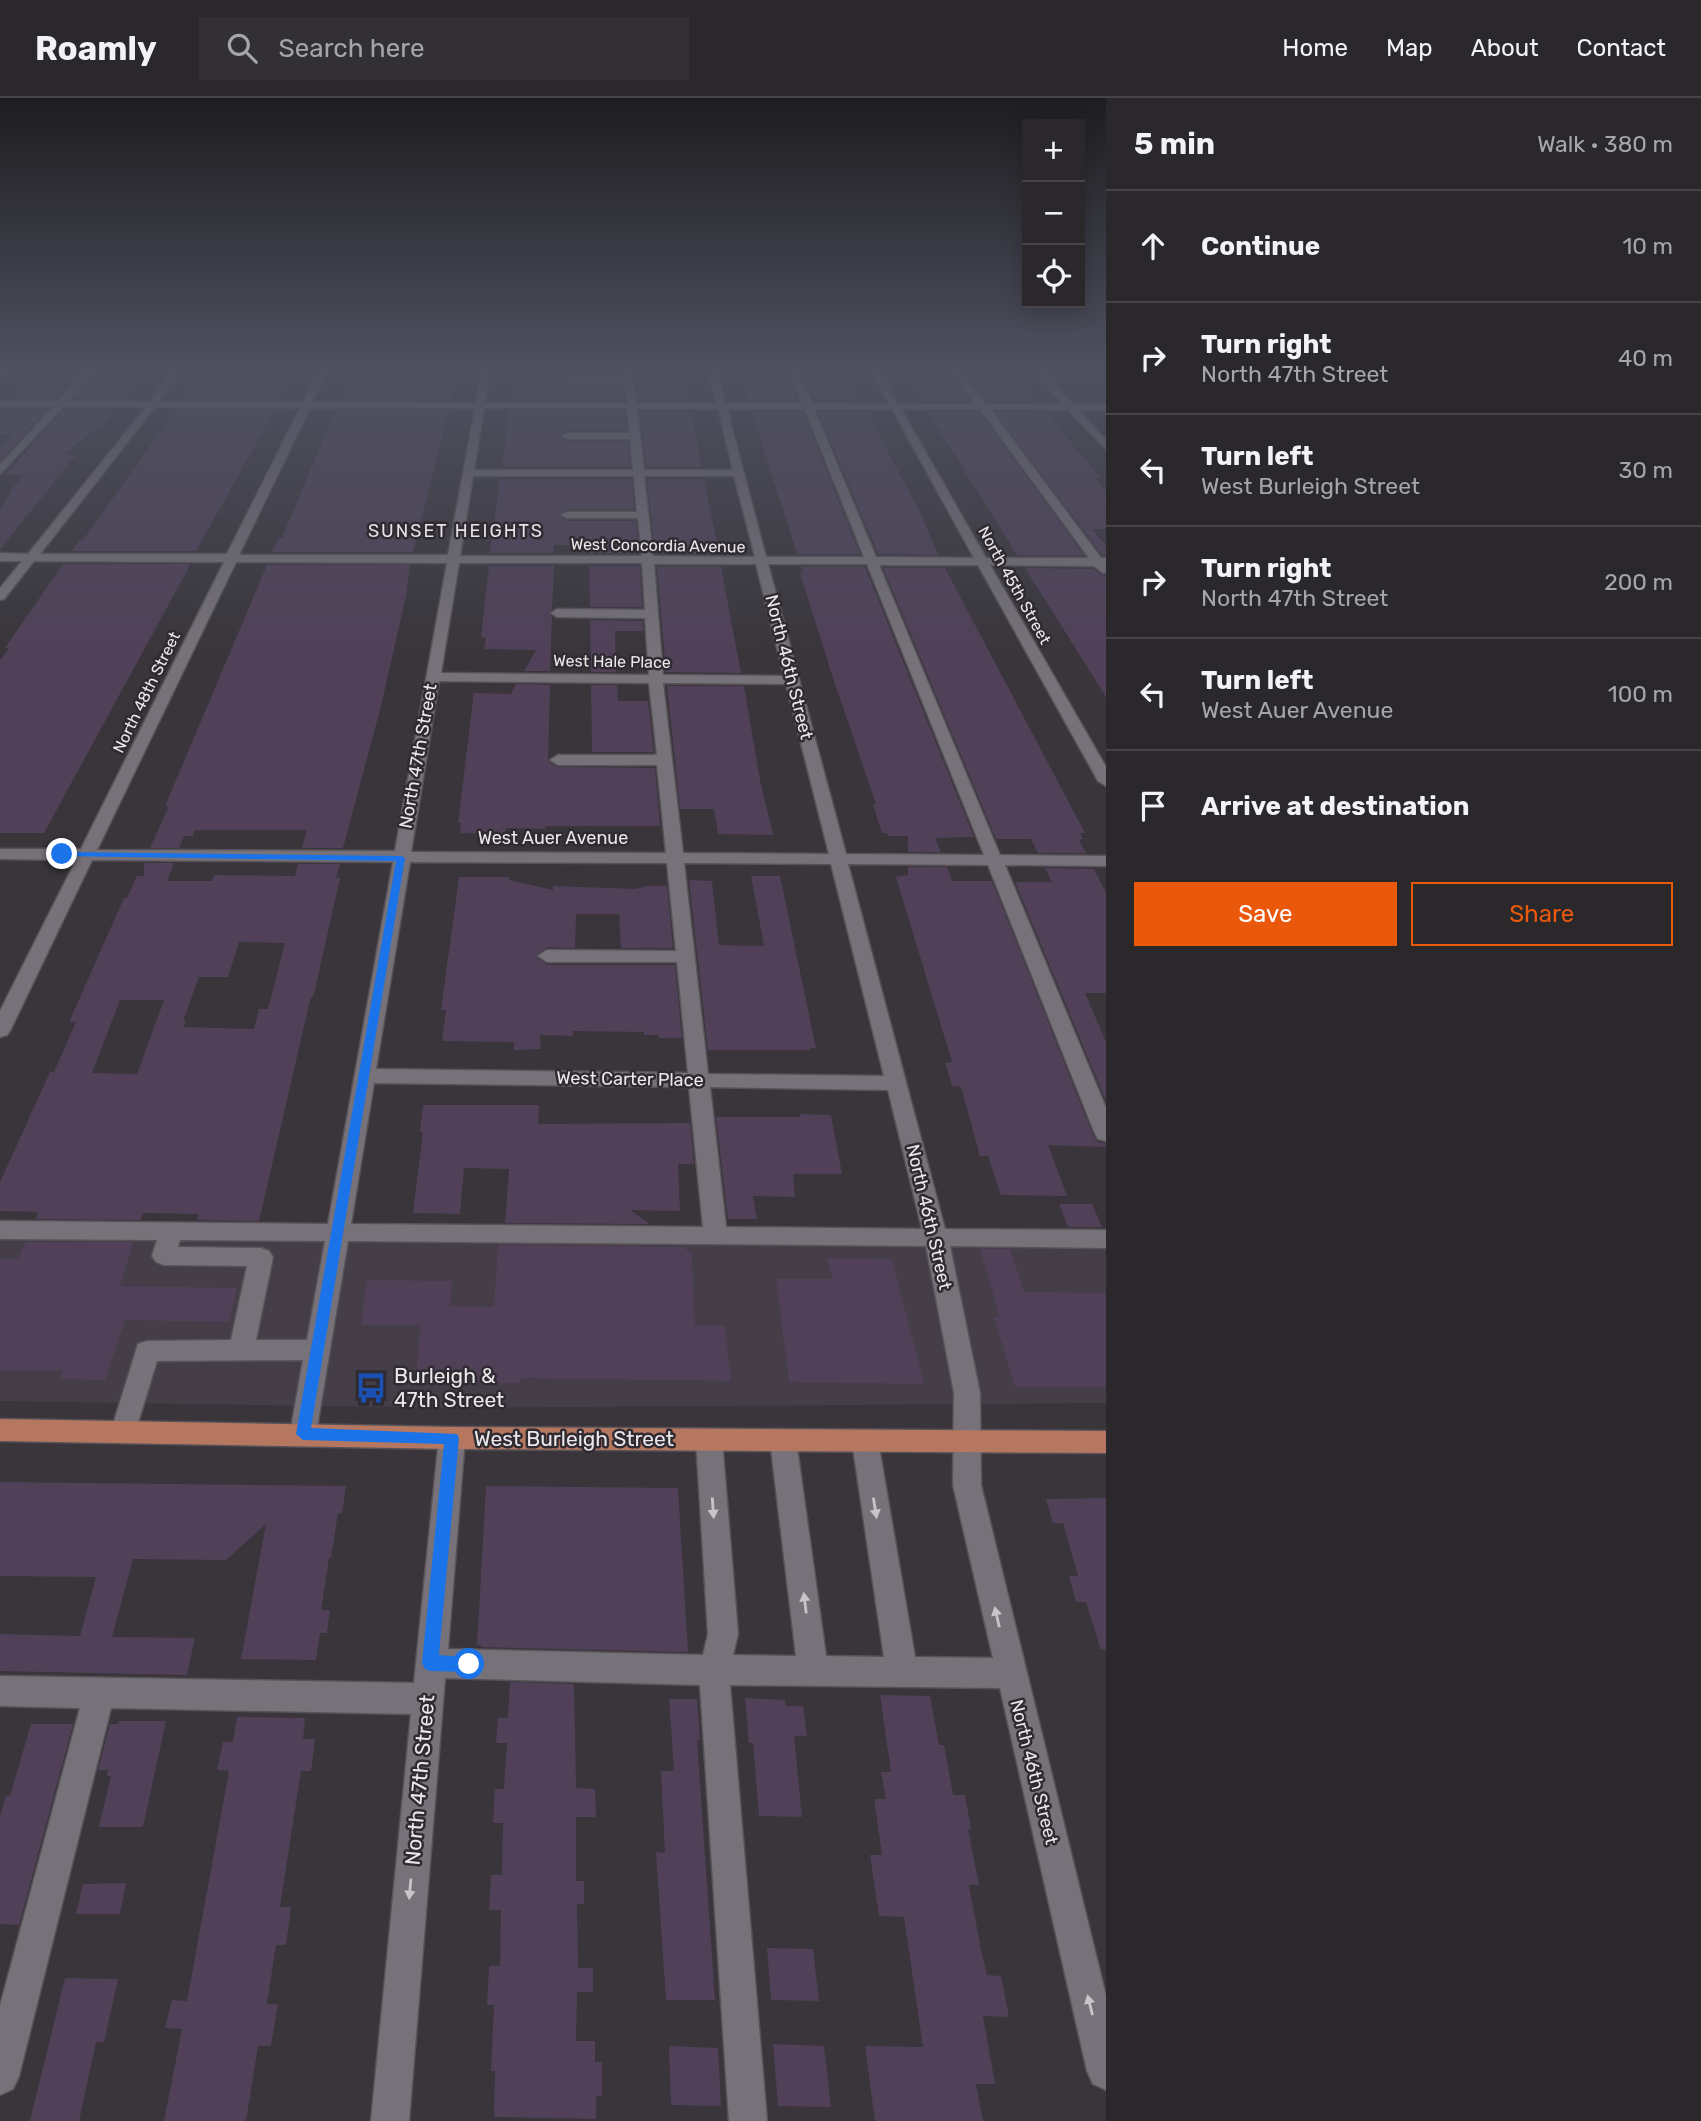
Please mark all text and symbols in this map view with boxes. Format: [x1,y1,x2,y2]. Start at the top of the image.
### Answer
search box [199,17,689,80]
text: Roamly [35,29,157,68]
icon: search [223,29,261,67]
text: Search here [279,33,424,64]
text: Home [1282,34,1348,62]
text: Map [1386,34,1433,62]
text: About [1471,34,1539,62]
text: Contact [1577,34,1666,62]
map controls [1022,119,1085,308]
button: + [1022,119,1085,182]
text: 5 min [1134,126,1215,162]
text: Walk · 380 m [1537,130,1673,158]
button: − [1022,182,1085,245]
icon: ahead [1134,227,1172,265]
text: Continue [1201,231,1320,262]
text: 10 m [1622,232,1673,260]
button: locate [1022,245,1085,308]
text: Turn right [1201,329,1331,360]
icon: right [1134,339,1172,377]
text: 40 m [1618,344,1673,372]
text: North 47th Street [1201,360,1388,388]
text: Turn left [1201,441,1313,472]
icon: left [1134,451,1172,489]
text: 30 m [1618,456,1673,484]
text: West Burleigh Street [1201,472,1420,500]
district label: SUNSET HEIGHTS [368,520,544,542]
street label: North 45th Street [974,523,1055,648]
street label: West Concordia Avenue [570,534,746,557]
text: Turn right [1201,553,1331,584]
icon: right [1134,563,1172,601]
text: 200 m [1604,568,1673,596]
text: North 47th Street [1201,584,1388,612]
street label: North 46th Street [760,592,818,742]
street label: North 48th Street [109,628,184,756]
street label: West Hale Place [553,651,671,672]
text: Turn left [1201,665,1313,696]
icon: left [1134,675,1172,713]
text: 100 m [1608,680,1673,708]
street label: North 47th Street [394,682,442,830]
text: West Auer Avenue [1201,696,1393,724]
icon: arrive [1134,787,1172,825]
text: Arrive at destination [1201,791,1469,822]
street label: West Auer Avenue [478,827,628,849]
route end [46,838,77,869]
button: Save [1134,882,1397,946]
button: Share [1411,882,1673,946]
street label: West Carter Place [556,1067,704,1091]
street label: North 46th Street [902,1142,956,1292]
place label: Burleigh & 47th Street [394,1363,504,1412]
bus stop icon: Burleigh & 47th Street [354,1371,388,1405]
street label: West Burleigh Street [474,1426,674,1451]
one-way arrow [708,1497,719,1519]
one-way arrow [870,1497,881,1519]
one-way arrow [799,1592,810,1614]
one-way arrow [991,1605,1002,1627]
route start [453,1648,484,1679]
street label: North 47th Street [400,1694,439,1866]
street label: North 46th Street [1005,1697,1063,1847]
one-way arrow [404,1878,415,1900]
one-way arrow [1084,1993,1095,2015]

